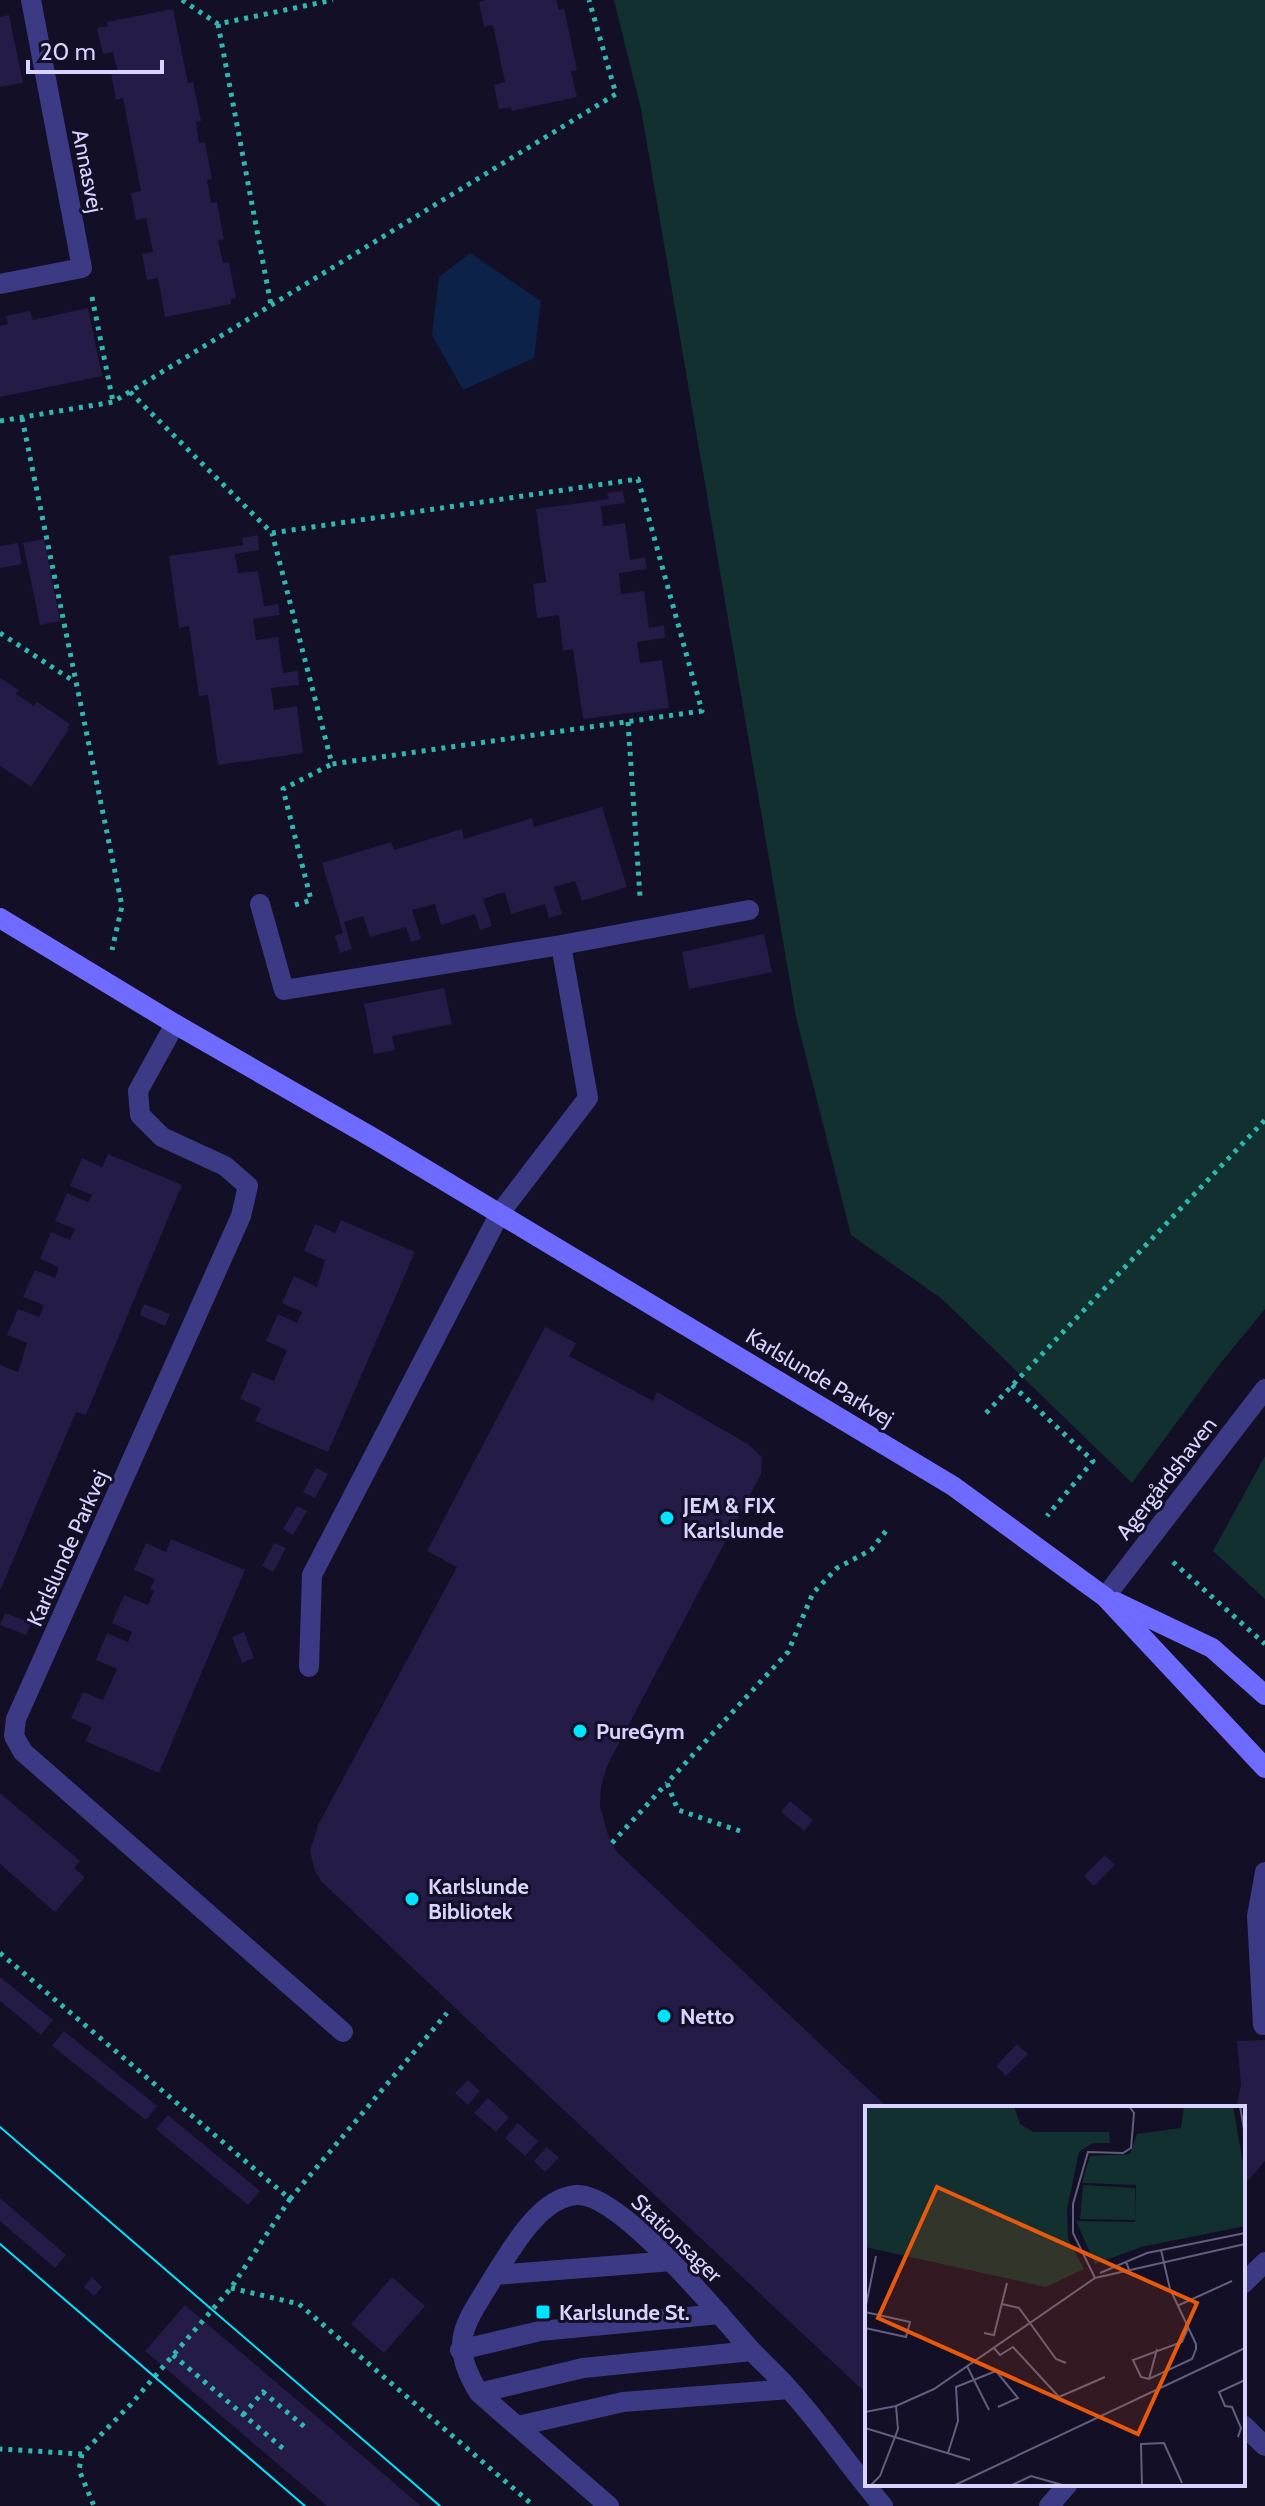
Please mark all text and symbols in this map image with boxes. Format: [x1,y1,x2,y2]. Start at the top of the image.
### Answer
scale bar [28,24,162,74]
text: 20 m [40,37,96,66]
street label: Annasvej [66,127,109,215]
street label: Karlslunde Parkvej [741,1323,899,1432]
street label: Agergårdshaven [1110,1412,1223,1545]
street label: Karlslunde Parkvej [21,1466,114,1630]
place label: JEM & FIX Karlslunde [682,1492,784,1544]
marker: JEM & FIX Karlslunde [658,1509,676,1527]
place label: PureGym [596,1718,685,1745]
marker: PureGym [571,1722,589,1740]
place label: Karlslunde Bibliotek [428,1873,529,1925]
marker: Karlslunde Bibliotek [403,1890,421,1908]
place label: Netto [680,2003,734,2030]
marker: Netto [655,2007,673,2025]
inset map [865,2106,1245,2486]
street label: Stationsager [626,2188,728,2288]
place label: Karlslunde St. [559,2299,690,2326]
marker: Karlslunde St. [534,2303,552,2321]

